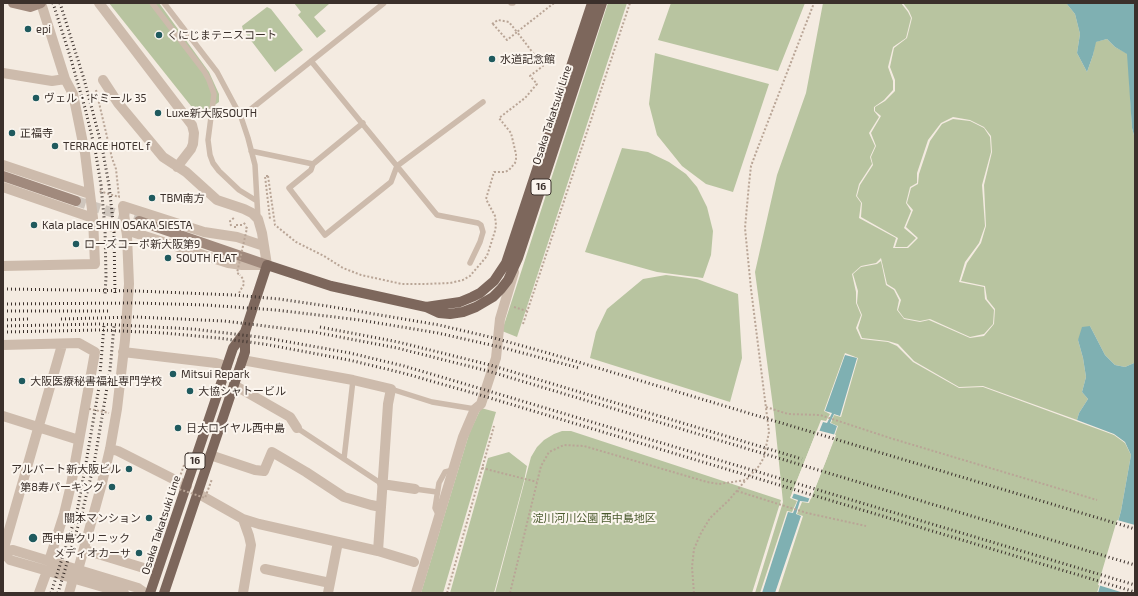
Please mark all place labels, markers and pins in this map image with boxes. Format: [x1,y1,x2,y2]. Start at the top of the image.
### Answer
place label: epi [36,22,51,36]
marker: epi [23,24,33,34]
place label: くにじまテニスコート [167,28,277,42]
marker: くにじまテニスコート [154,30,164,40]
place label: 水道記念館 [500,52,555,66]
marker: 水道記念館 [487,54,497,64]
place label: ヴェル・ドミール 35 [44,91,146,105]
marker: ヴェル・ドミール 35 [31,93,41,103]
place label: Luxe新大阪SOUTH [166,106,257,120]
marker: Luxe新大阪SOUTH [153,108,163,118]
place label: 正福寺 [20,126,53,140]
marker: 正福寺 [7,128,17,138]
place label: TERRACE HOTEL f [63,139,150,153]
marker: TERRACE HOTEL f [50,141,60,151]
place label: TBM南方 [160,191,205,205]
marker: TBM南方 [147,193,157,203]
place label: Kala place SHIN OSAKA SIESTA [42,218,192,232]
marker: Kala place SHIN OSAKA SIESTA [29,220,39,230]
place label: ローズコーポ新大阪第9 [84,237,200,251]
marker: ローズコーポ新大阪第9 [71,239,81,249]
place label: SOUTH FLAT [176,251,237,265]
marker: SOUTH FLAT [163,253,173,263]
place label: Mitsui Repark [181,367,250,381]
marker: Mitsui Repark [168,369,178,379]
place label: 大阪医療秘書福祉専門学校 [30,374,162,388]
marker: 大阪医療秘書福祉専門学校 [17,376,27,386]
place label: 大協シャトービル [198,384,286,398]
marker: 大協シャトービル [185,386,195,396]
place label: 日大ロイヤル西中島 [186,421,285,435]
marker: 日大ロイヤル西中島 [173,423,183,433]
place label: アルバート新大阪ビル [11,462,121,476]
marker: アルバート新大阪ビル [124,464,134,474]
place label: 第8寿パーキング [20,480,104,494]
marker: 第8寿パーキング [107,482,117,492]
place label: 關本マンション [64,511,141,525]
marker: 關本マンション [144,513,154,523]
place label: 西中島クリニック [42,531,130,545]
marker: 西中島クリニック [27,532,39,544]
place label: メディオカーサ [54,546,131,560]
marker: メディオカーサ [134,548,144,558]

